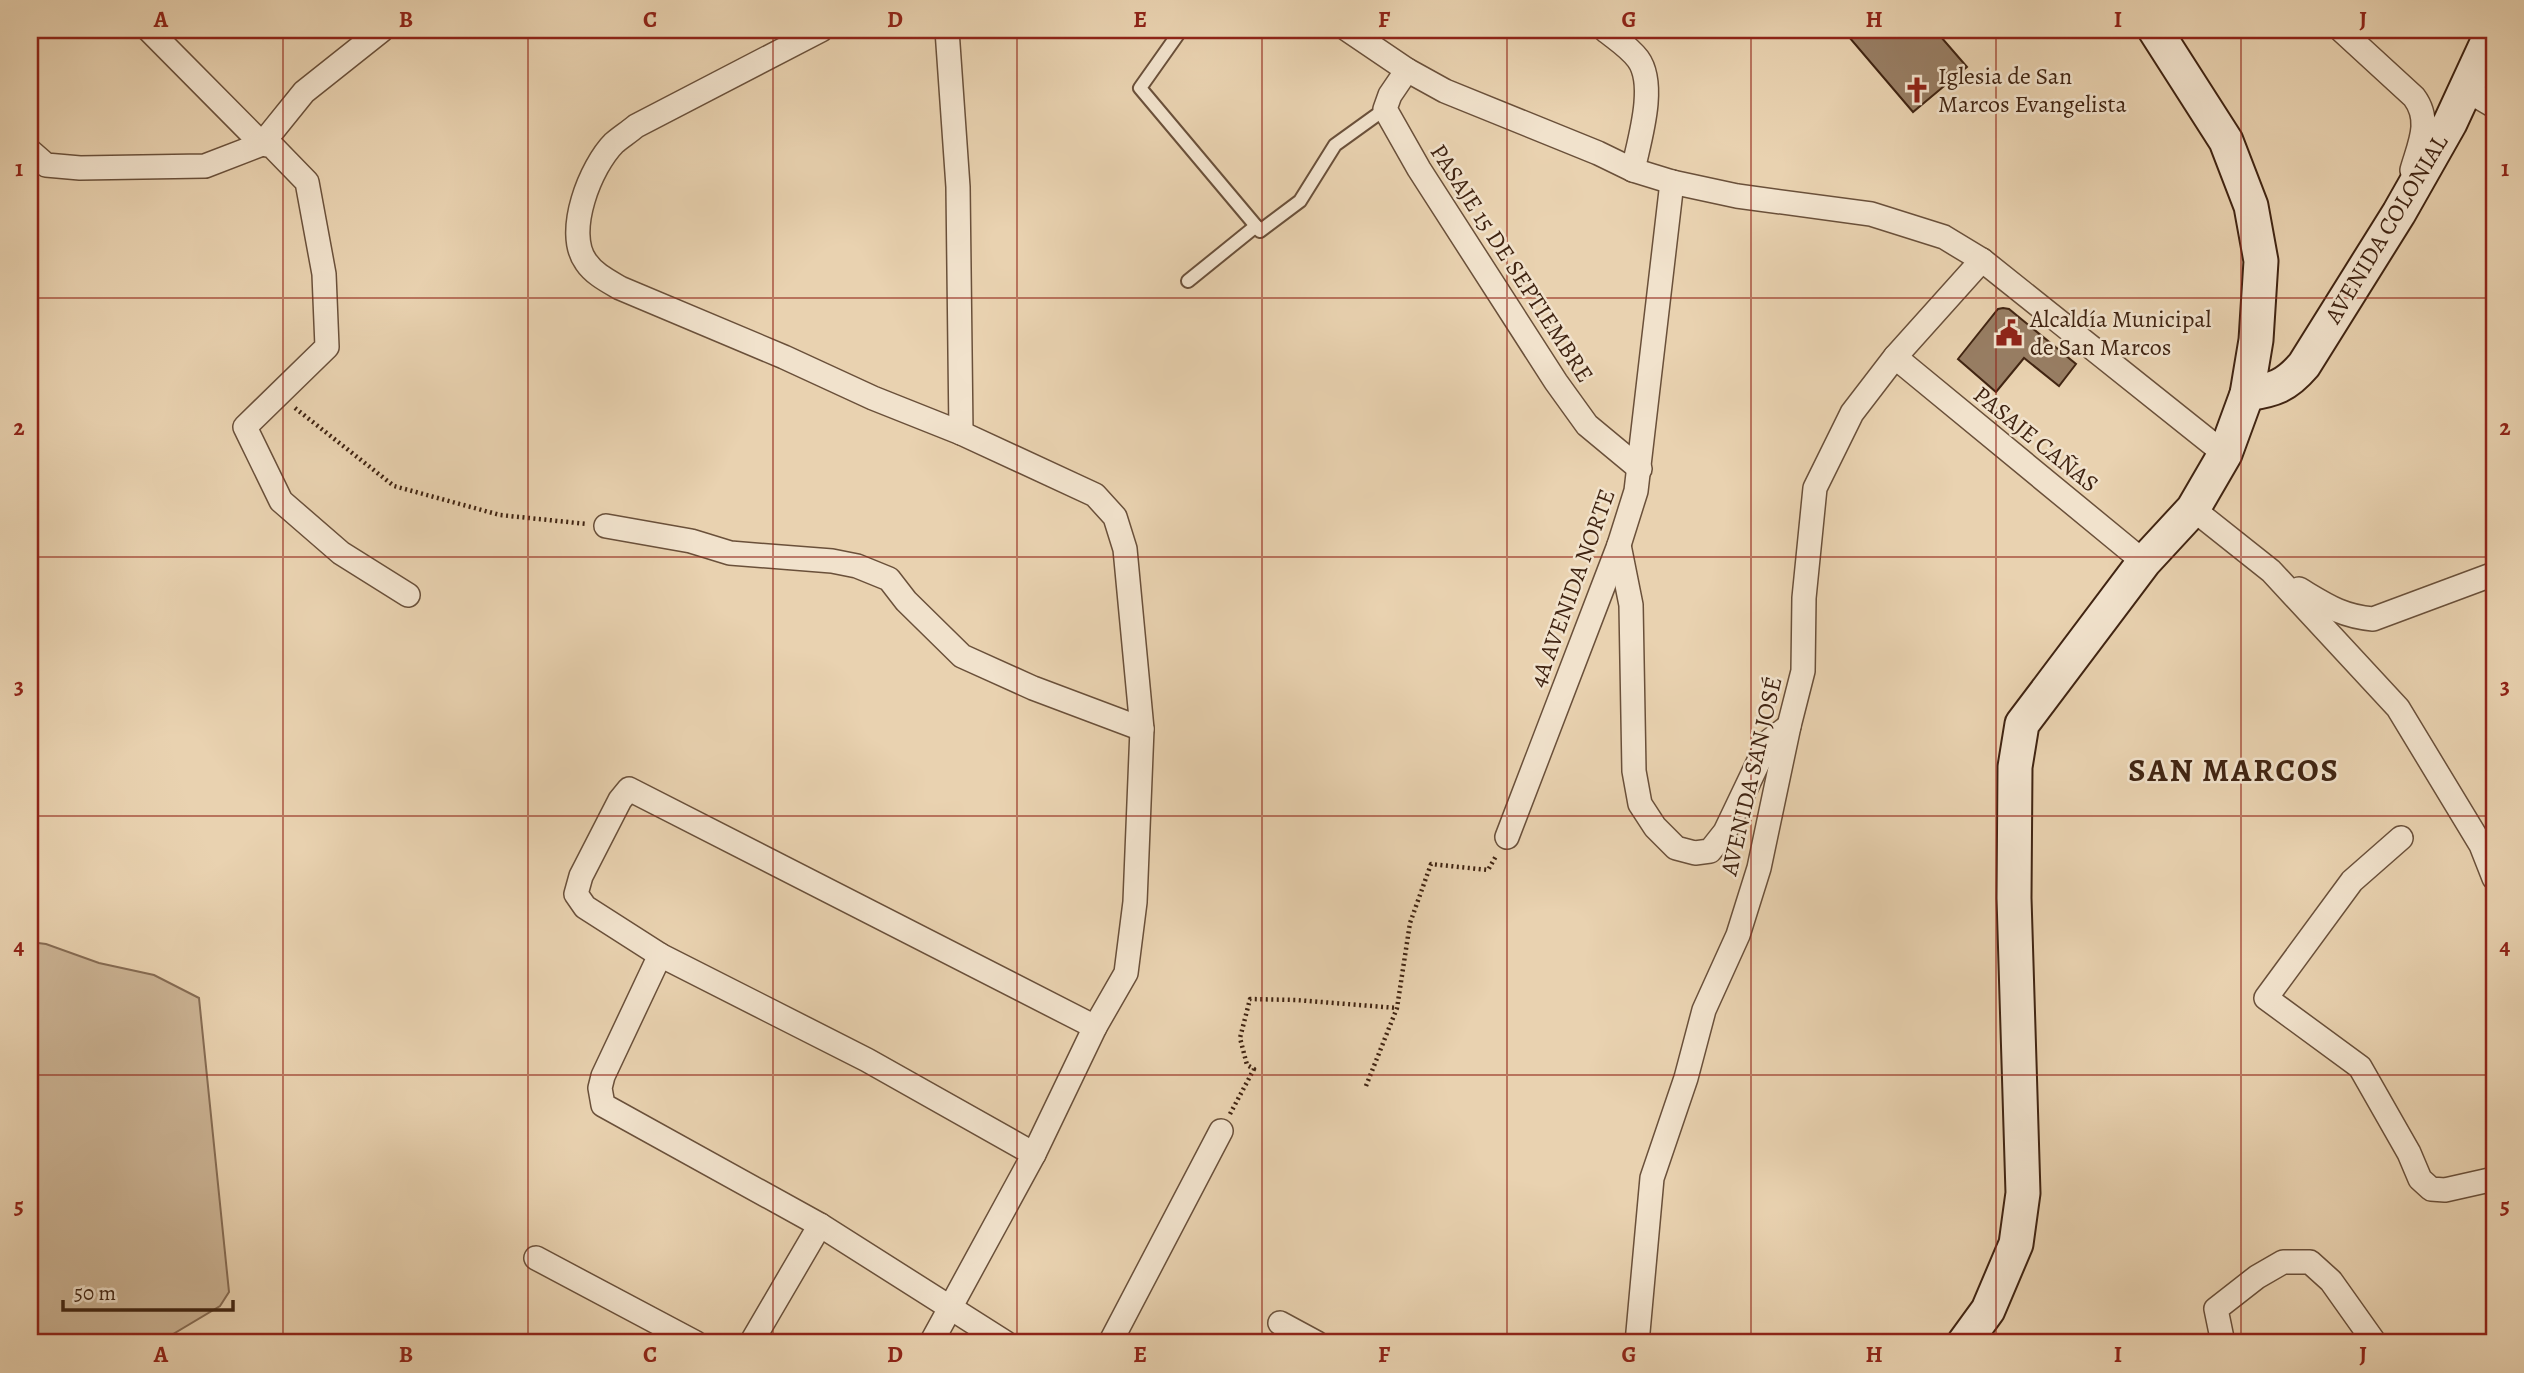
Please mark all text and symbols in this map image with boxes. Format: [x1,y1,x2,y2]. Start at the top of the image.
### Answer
text: A [153,4,169,35]
text: B [399,4,413,35]
text: C [643,4,657,35]
text: D [887,4,903,35]
text: E [1133,4,1147,35]
text: F [1378,4,1391,35]
text: G [1621,4,1637,35]
text: H [1865,4,1883,35]
text: I [2114,4,2122,35]
text: J [2359,4,2367,35]
place label: Iglesia de San Marcos Evangelista [1938,60,2127,120]
church icon: Iglesia de San Marcos Evangelista [1902,75,1932,105]
street label: AVENIDA COLONIAL [2316,128,2456,330]
street label: PASAJE 15 DE SEPTIEMBRE [1423,138,1601,388]
text: 1 [15,153,23,184]
text: 1 [2501,153,2509,184]
place label: Alcaldía Municipal de San Marcos [2029,303,2212,363]
public building icon: Alcaldía Municipal de San Marcos [1994,318,2024,348]
street label: PASAJE CAÑAS [1967,379,2105,499]
text: 2 [13,412,25,443]
text: 2 [2499,412,2511,443]
street label: 4A AVENIDA NORTE [1521,485,1623,691]
text: 3 [14,671,24,702]
text: 3 [2500,671,2510,702]
street label: AVENIDA SAN JOSÉ [1712,673,1789,880]
district label: SAN MARCOS [2128,748,2340,792]
text: 4 [14,931,25,962]
text: 4 [2500,931,2511,962]
text: 5 [14,1190,24,1221]
text: 5 [2500,1190,2510,1221]
scale bar [63,1268,233,1312]
text: 50 m [74,1279,116,1307]
text: A [153,1339,169,1370]
text: B [399,1339,413,1370]
text: C [643,1339,657,1370]
text: D [887,1339,903,1370]
text: E [1133,1339,1147,1370]
text: F [1378,1339,1391,1370]
text: G [1621,1339,1637,1370]
text: H [1865,1339,1883,1370]
text: I [2114,1339,2122,1370]
text: J [2359,1339,2367,1370]

